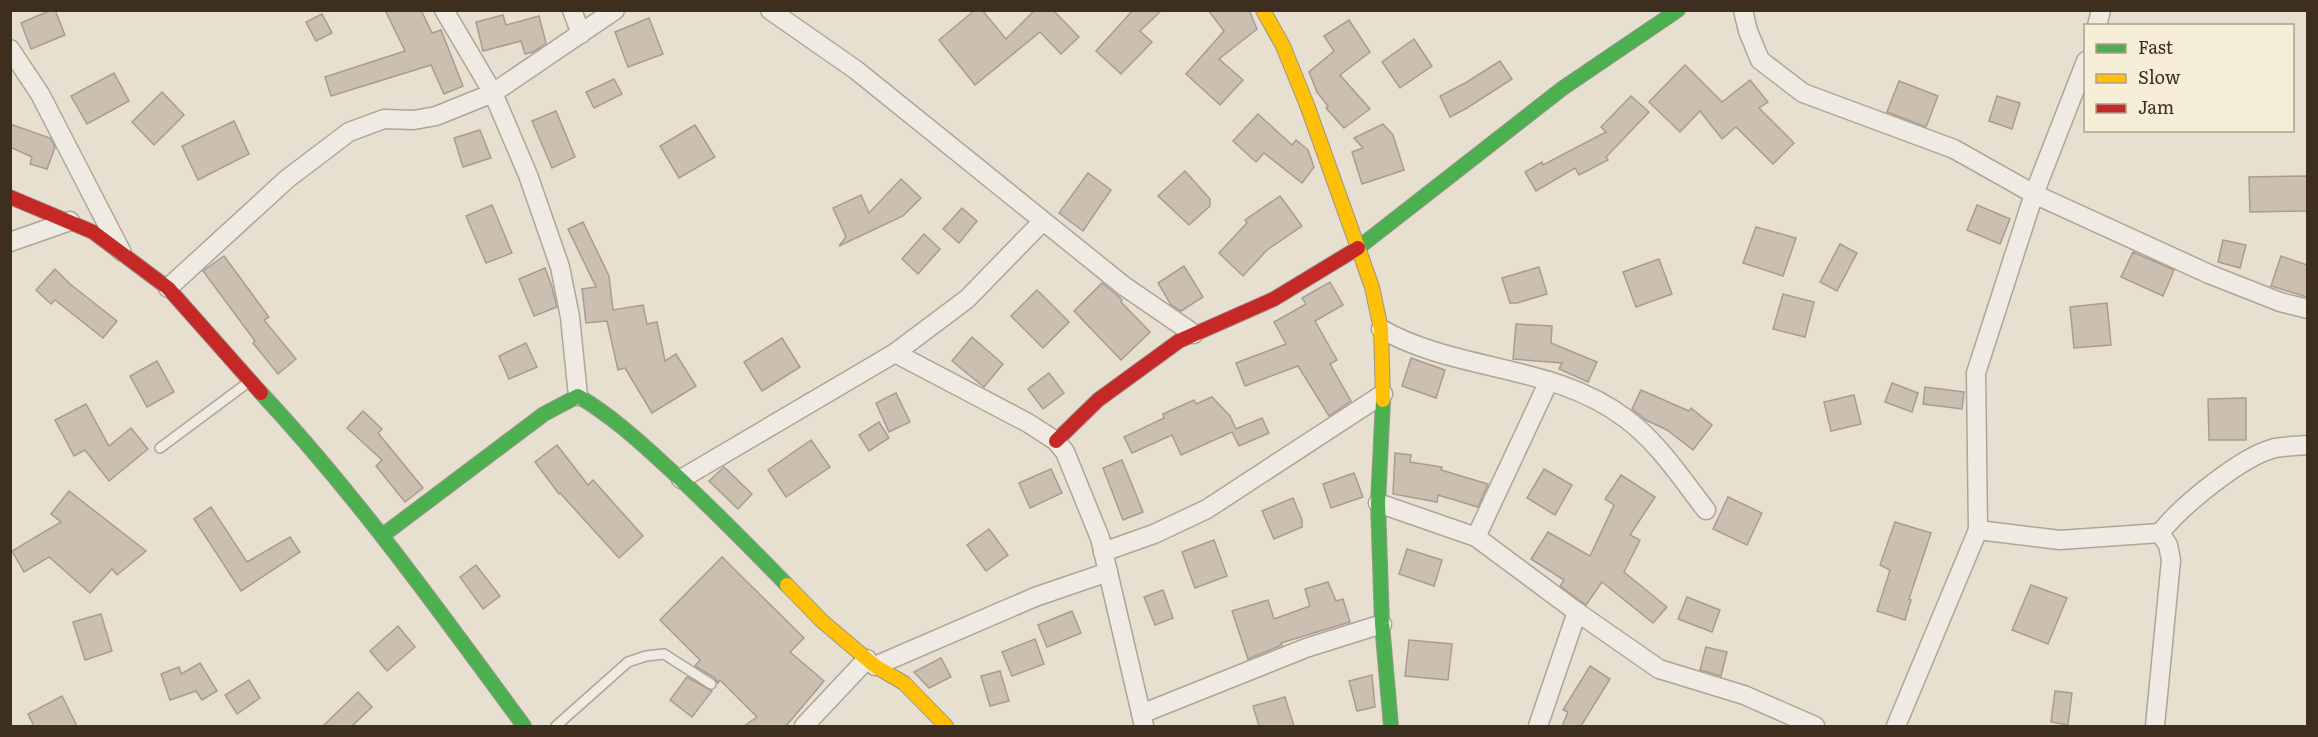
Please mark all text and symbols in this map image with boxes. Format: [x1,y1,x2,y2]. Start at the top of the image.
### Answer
legend [2084,24,2294,132]
text: Fast [2138,33,2174,60]
text: Slow [2138,63,2181,90]
text: Jam [2138,93,2174,120]

